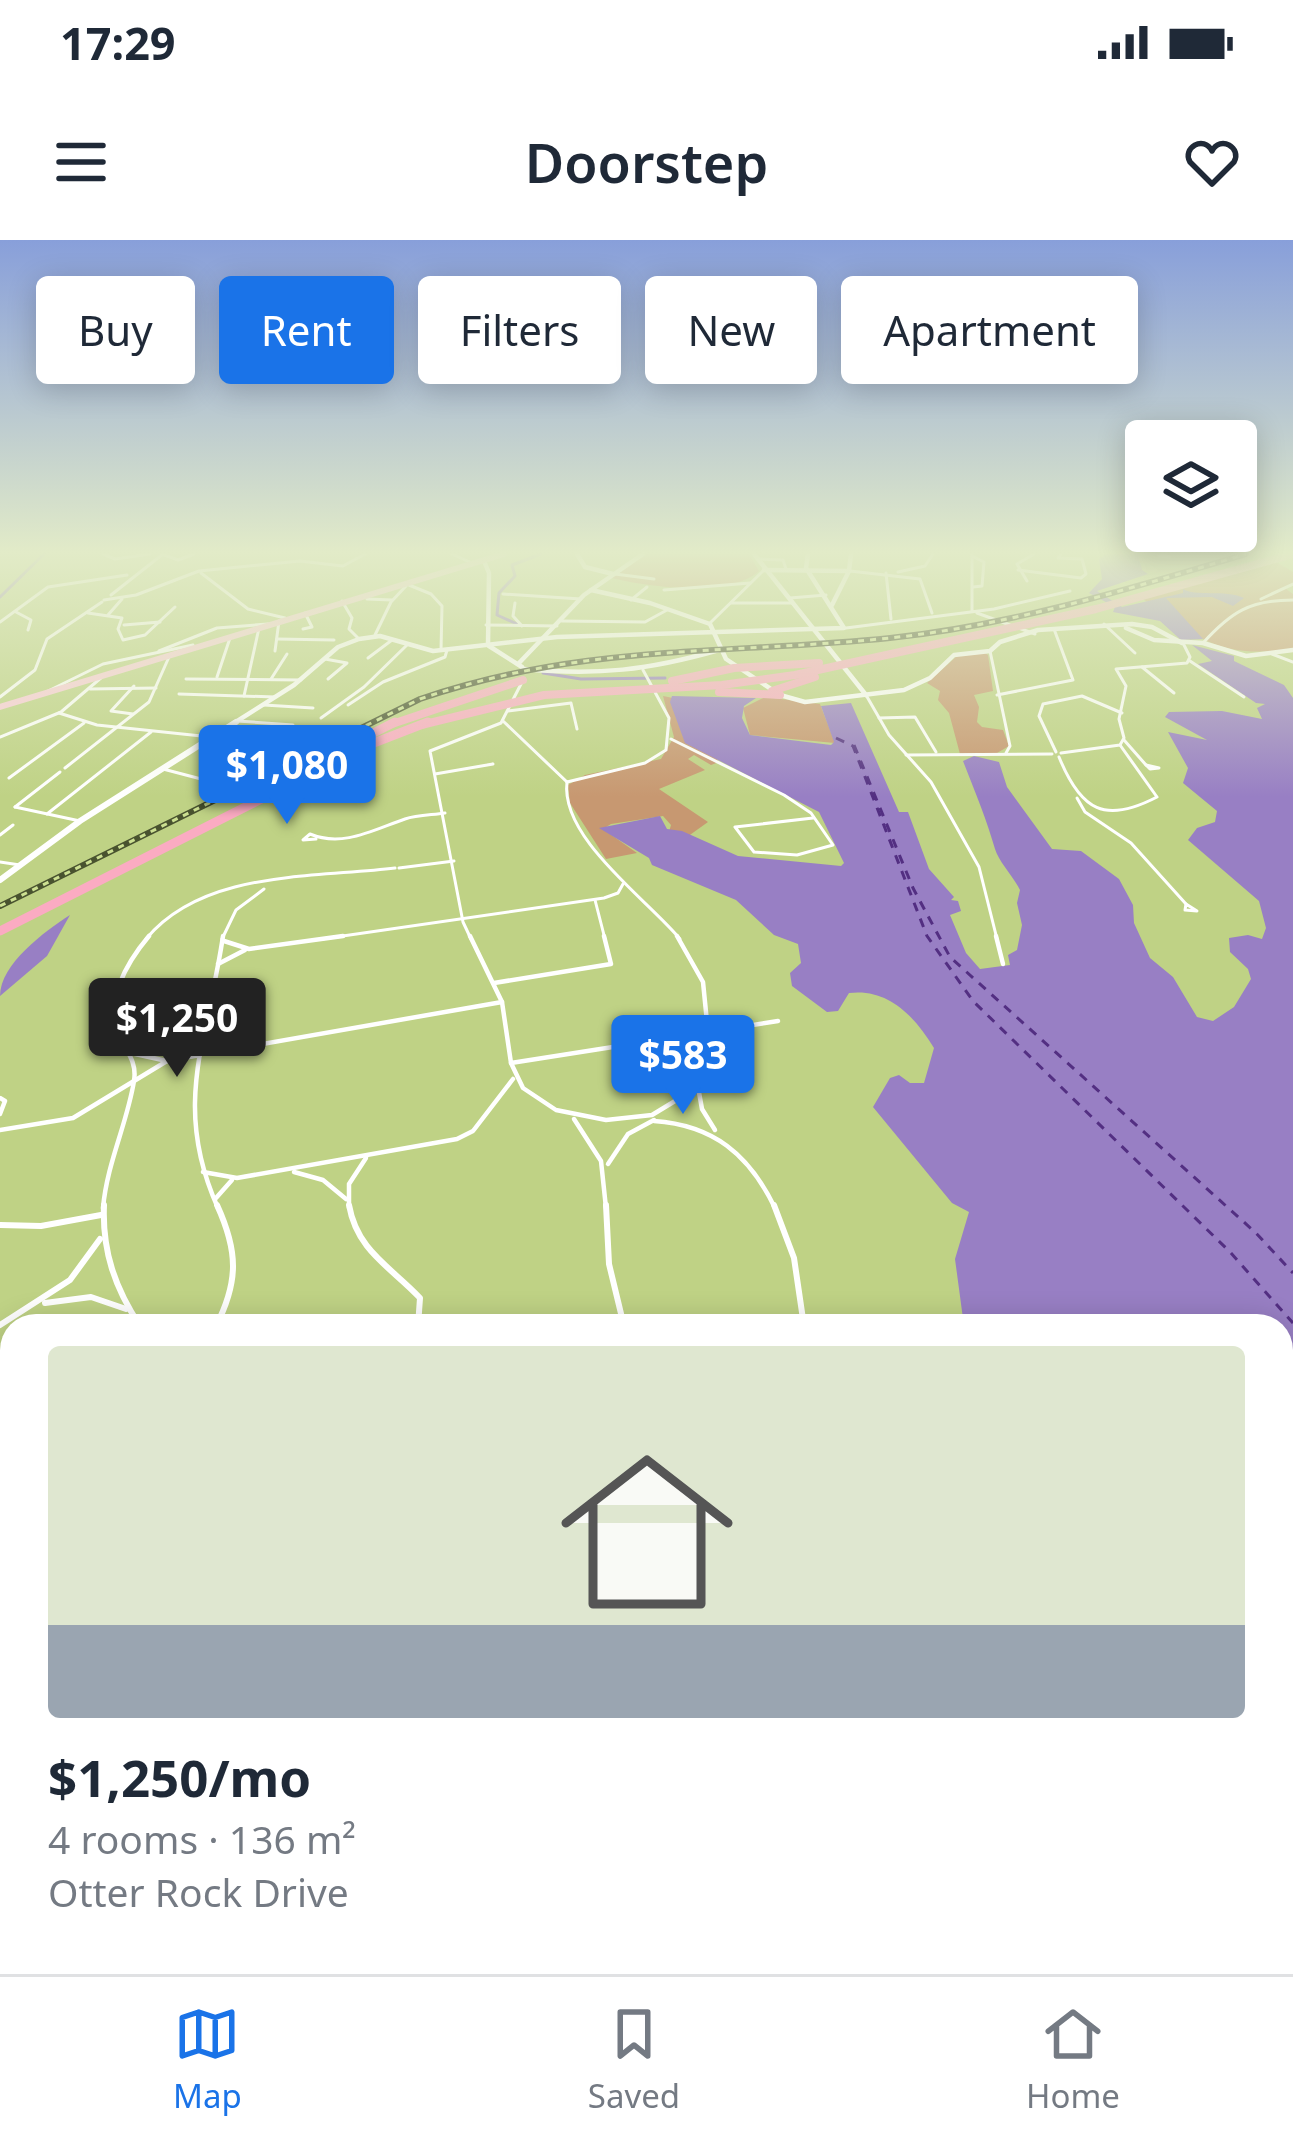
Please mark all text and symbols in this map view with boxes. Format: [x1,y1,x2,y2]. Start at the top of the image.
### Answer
text: 17:29 [60,12,176,73]
text: Doorstep [525,125,768,199]
icon: menu [48,129,114,195]
icon: heart [1179,129,1245,195]
chip: Buy [36,276,195,384]
chip: Rent [219,276,394,384]
chip: Filters [418,276,621,384]
chip: New [645,276,817,384]
chip: Apartment [841,276,1138,384]
map controls [1125,420,1257,552]
button: layers [1125,420,1257,552]
pin: $1,080 [189,725,385,827]
text: $1,080 [226,737,348,790]
pin: $1,250 [79,978,275,1080]
text: $1,250 [116,990,238,1043]
pin: $583 [612,1015,754,1117]
text: $583 [638,1027,728,1080]
icon: home [539,1424,755,1640]
text: $1,250/mo [48,1742,311,1812]
text: 4 rooms · 136 m² [48,1812,356,1865]
text: Otter Rock Drive [48,1865,349,1918]
tab: Map [173,2001,242,2118]
tab: Saved [588,2001,680,2118]
tab: Home [1026,2001,1120,2118]

